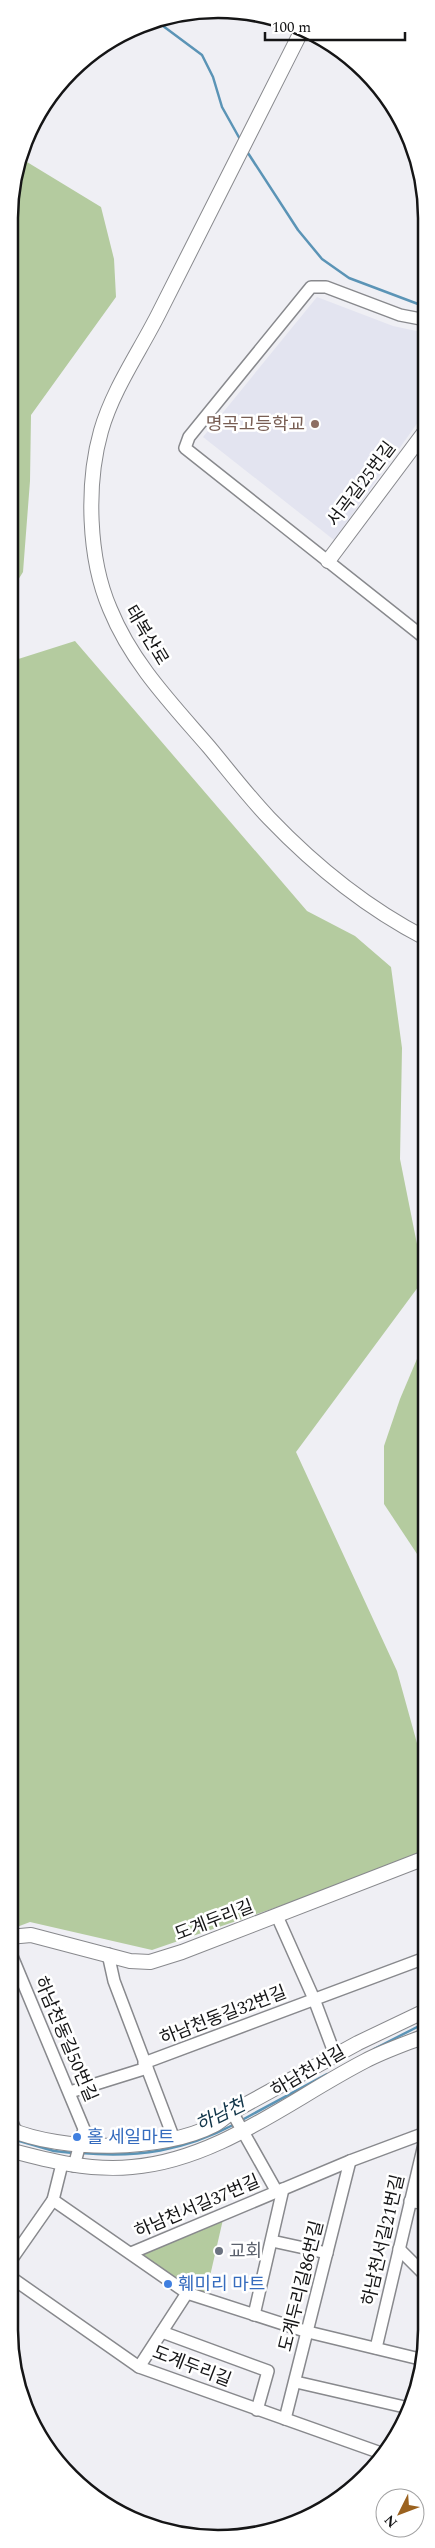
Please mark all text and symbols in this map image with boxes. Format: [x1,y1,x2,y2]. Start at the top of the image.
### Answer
scale bar [265,10,405,42]
text: 100 m [272,16,311,39]
place label: 명곡고등학교 [206,411,305,438]
marker: 명곡고등학교 [309,418,321,430]
street label: 서곡길25번길 [320,436,403,533]
street label: 태복산로 [118,600,175,671]
street label: 도계두리길 [171,1893,258,1948]
street label: 하남천동길50번길 [27,1972,104,2106]
street label: 하남천동길32번길 [156,1979,291,2052]
street label: 하남천서길 [266,2039,351,2104]
water label: 하남천 [191,2090,252,2140]
place label: 홀 세일마트 [87,2124,174,2151]
marker: 홀 세일마트 [71,2131,83,2143]
street label: 하남천서길37번길 [130,2168,264,2245]
street label: 하남천서길21번길 [355,2172,412,2308]
street label: 도계두리길86번길 [272,2218,331,2354]
place label: 교회 [229,2238,262,2265]
marker: 교회 [213,2245,225,2257]
place label: 훼미리 마트 [178,2271,265,2298]
marker: 훼미리 마트 [162,2278,174,2290]
street label: 도계두리길 [148,2339,235,2394]
north arrow [375,2488,425,2538]
text: N [379,2510,402,2533]

